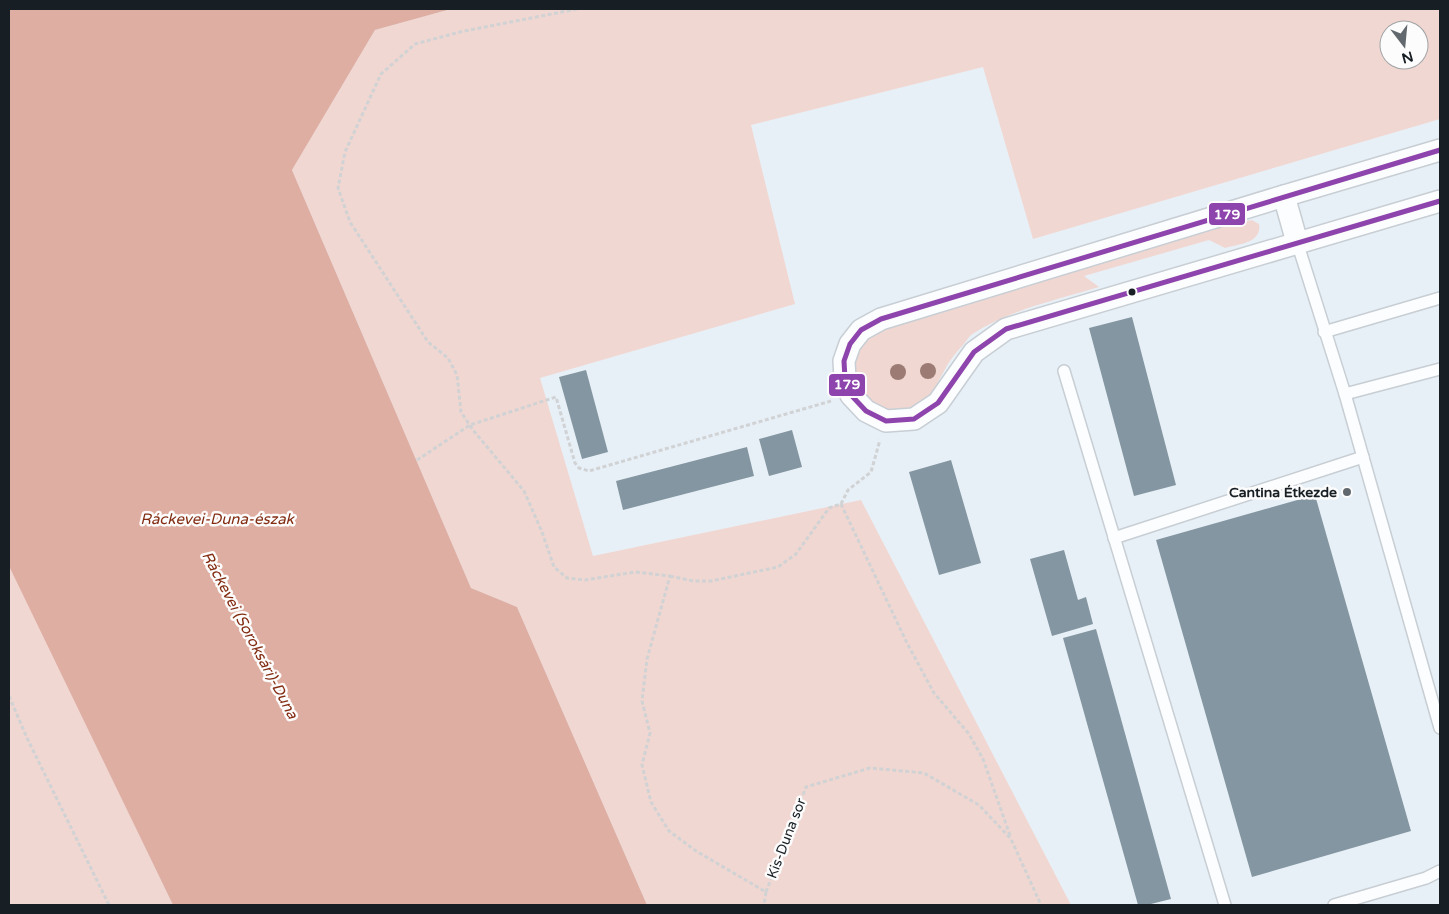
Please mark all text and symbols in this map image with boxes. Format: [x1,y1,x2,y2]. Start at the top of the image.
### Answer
north arrow [1379,20,1429,70]
text: N [1400,47,1415,67]
line badge: 179 [1208,202,1246,226]
text: 179 [1214,206,1240,223]
unlabelled marker [1127,287,1137,297]
line badge: 179 [828,373,866,397]
text: 179 [834,376,860,393]
place label: Cantina Étkezde [1229,484,1337,501]
marker: Cantina Étkezde [1341,486,1353,498]
water label: Ráckevei-Duna-észak [140,510,296,528]
water label: Ráckevei (Soroksári)-Duna [198,548,302,722]
street label: Kis-Duna sor [763,795,810,881]

